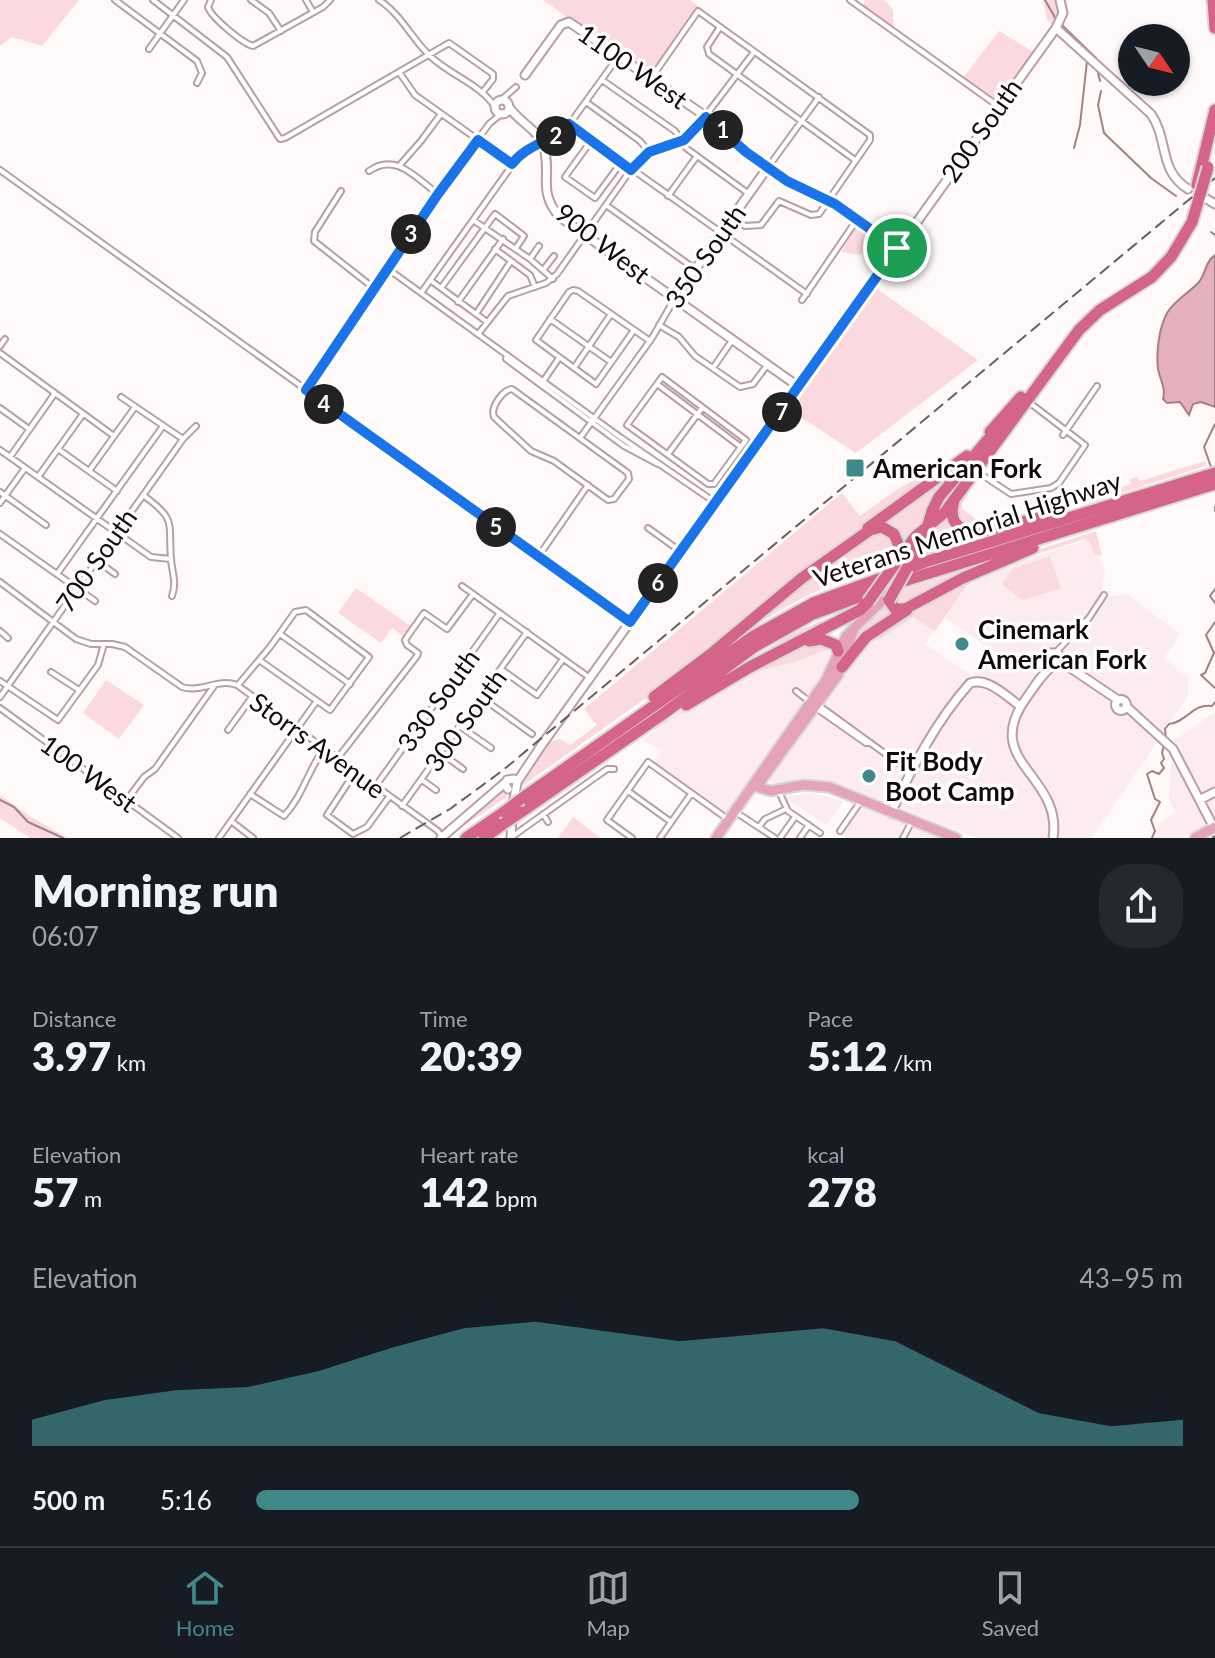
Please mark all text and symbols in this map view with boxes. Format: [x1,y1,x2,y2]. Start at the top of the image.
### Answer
street label: 1100 West [572,17,694,116]
north arrow [1118,24,1190,96]
map controls [1118,24,1190,96]
street label: 200 South [934,72,1028,188]
pin: 1 [703,110,743,150]
pin: 2 [536,116,576,156]
text: 1 [717,116,729,143]
text: 2 [550,122,562,149]
street label: 900 West [549,196,657,290]
street label: 350 South [658,198,752,314]
pin: 3 [391,214,431,254]
pin [863,214,931,282]
text: 3 [405,220,417,247]
icon: arrive [875,226,919,270]
pin: 4 [304,384,344,424]
text: 4 [318,390,330,417]
pin: 7 [762,392,802,432]
text: 7 [776,398,788,425]
place label: American Fork [872,452,1042,484]
marker: American Fork [844,457,866,479]
street label: Veterans Memorial Highway [809,464,1126,594]
street label: 700 South [49,502,143,618]
pin: 5 [476,507,516,547]
text: 5 [490,513,502,540]
pin: 6 [638,563,678,603]
text: 6 [652,569,664,596]
place label: Cinemark American Fork [977,613,1147,675]
marker: Cinemark American Fork [953,635,971,653]
street label: 330 South [390,642,486,758]
street label: 300 South [417,662,513,778]
street label: Storrs Avenue [244,685,392,805]
street label: 100 West [35,727,144,819]
place label: Fit Body Boot Camp [885,745,1014,807]
marker: Fit Body Boot Camp [860,767,878,785]
text: Morning run [32,864,279,916]
button: share [1099,864,1183,948]
text: 06:07 [32,920,99,952]
text: Distance [32,1005,116,1032]
text: Time [420,1005,468,1032]
text: Pace [807,1005,853,1032]
text: 3.97 [32,1032,111,1080]
text: 20:39 [420,1032,523,1080]
text: 5:12 [807,1032,888,1080]
text: km [111,1049,146,1076]
text: /km [888,1049,932,1076]
text: Elevation [32,1141,121,1168]
text: Heart rate [420,1141,518,1168]
text: kcal [807,1141,845,1168]
text: 57 [32,1168,78,1216]
text: 142 [420,1168,489,1216]
text: 278 [807,1168,877,1216]
text: m [78,1185,102,1212]
text: bpm [489,1185,538,1212]
text: Elevation [32,1262,138,1294]
text: 43–95 m [1080,1262,1183,1294]
text: 500 m [32,1484,105,1516]
text: 5:16 [160,1484,212,1516]
tab: Home [176,1566,234,1641]
tab: Map [586,1566,630,1641]
tab: Saved [982,1566,1039,1641]

